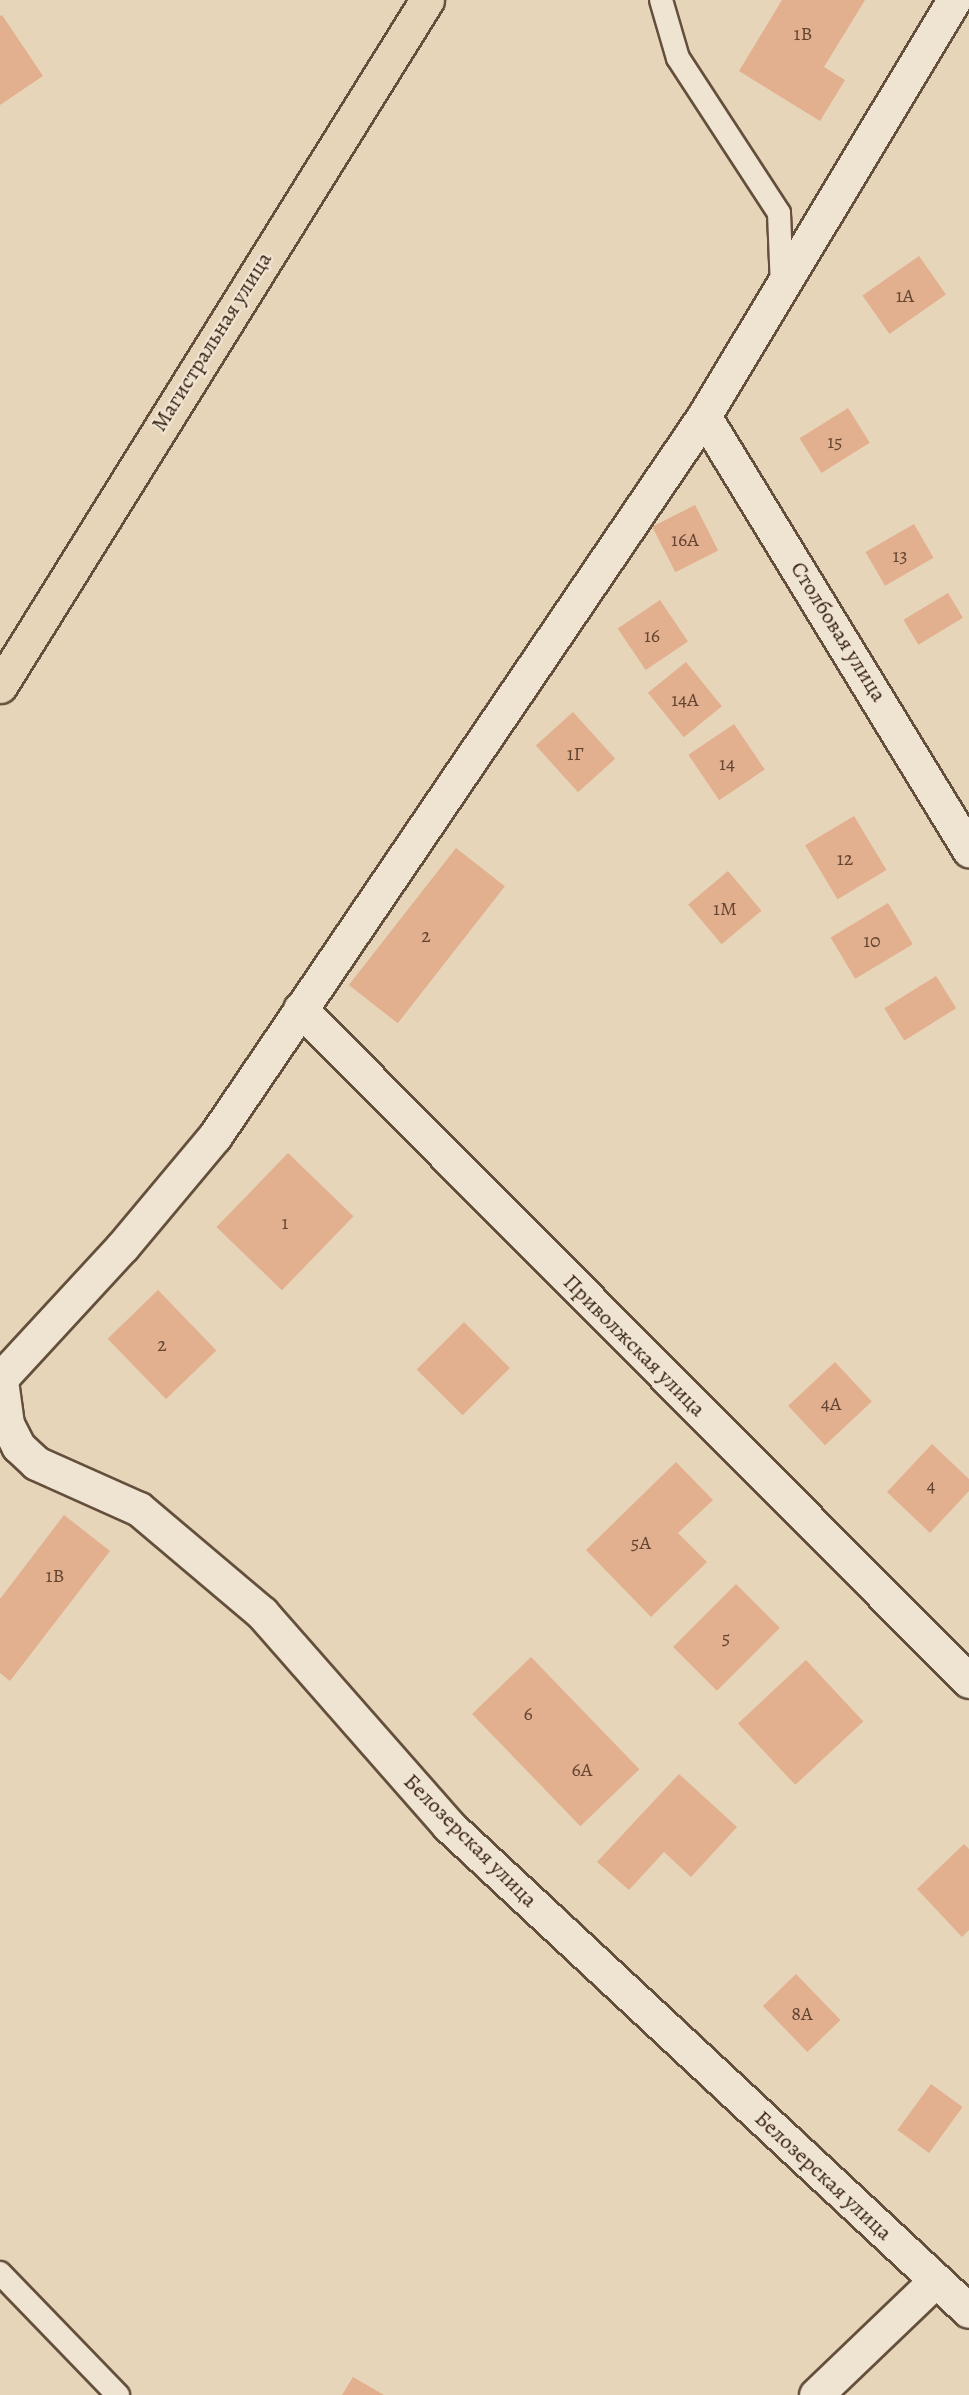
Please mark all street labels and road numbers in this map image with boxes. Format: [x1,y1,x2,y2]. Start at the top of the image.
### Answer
street label: Магистральная улица [146,248,278,436]
street label: Столбовая улица [784,557,892,707]
street label: Приволжская улица [557,1269,711,1423]
street label: Белозерская улица [398,1769,542,1913]
street label: Белозерская улица [749,2106,897,2246]

